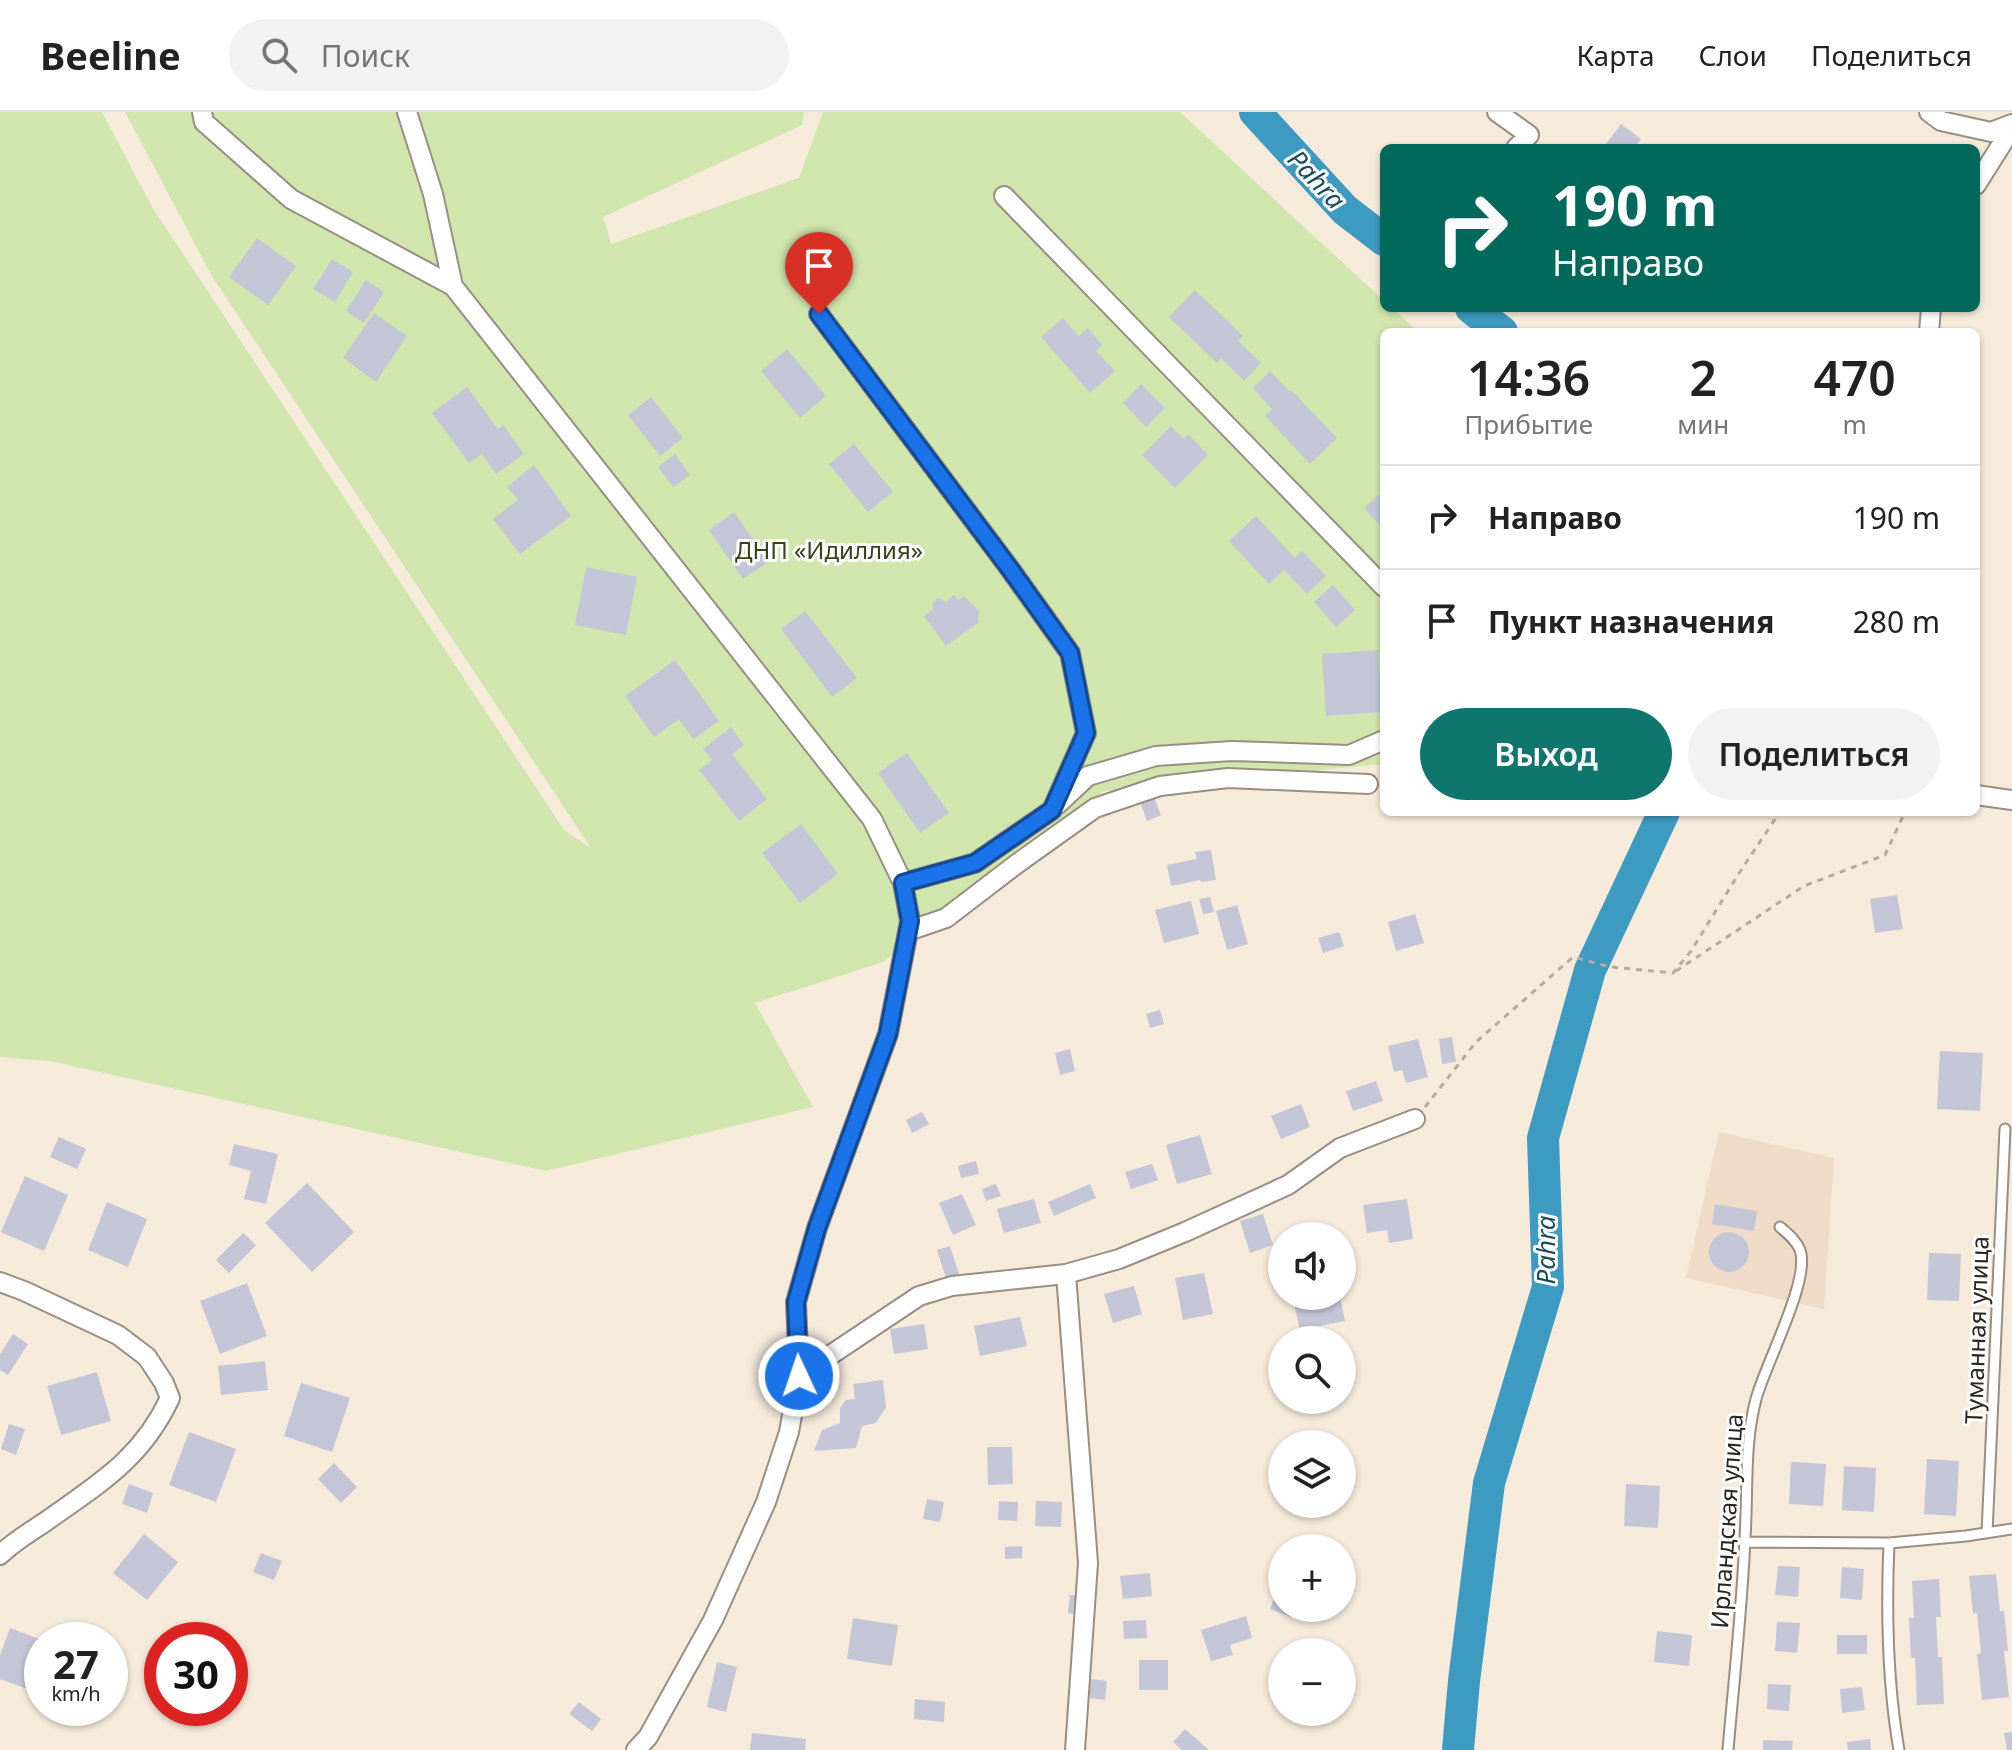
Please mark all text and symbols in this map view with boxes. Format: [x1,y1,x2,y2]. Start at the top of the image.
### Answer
search box [229,19,789,91]
text: Beeline [40,29,181,81]
icon: search [257,33,301,77]
text: Поиск [321,35,410,76]
text: Карта [1576,36,1655,74]
text: Слои [1699,36,1767,74]
text: Поделиться [1811,36,1972,74]
water label: Pahra [1280,141,1354,217]
text: 190 m [1552,166,1717,242]
icon: right [1420,176,1524,280]
pin [785,232,853,314]
text: Направо [1552,238,1704,287]
icon: arrive [797,244,841,288]
text: 14:36 [1467,345,1590,410]
text: 2 [1689,345,1717,410]
text: 470 [1813,345,1896,410]
text: Прибытие [1464,406,1593,442]
text: мин [1677,406,1729,442]
text: m [1842,406,1867,442]
icon: right [1420,495,1464,539]
text: Направо [1488,497,1622,538]
text: 190 m [1853,497,1940,538]
park label: ДНП «Идиллия» [735,533,923,566]
icon: arrive [1420,599,1464,643]
text: Пункт назначения [1488,601,1774,642]
text: 280 m [1853,601,1940,642]
button: Выход [1420,708,1672,800]
button: Поделиться [1688,708,1940,800]
water label: Pahra [1527,1215,1563,1285]
map controls [1268,1222,1356,1726]
button: sound [1268,1222,1356,1310]
street label: Туманная улица [1956,1236,1996,1424]
button: search [1268,1326,1356,1414]
position arrow [757,1334,841,1418]
street label: Ирландская улица [1702,1413,1750,1629]
button: layers [1268,1430,1356,1518]
button: + [1268,1534,1356,1622]
speed limit sign: 30 [144,1622,248,1726]
text: 27 [53,1636,99,1691]
button: − [1268,1638,1356,1726]
text: km/h [51,1680,101,1707]

